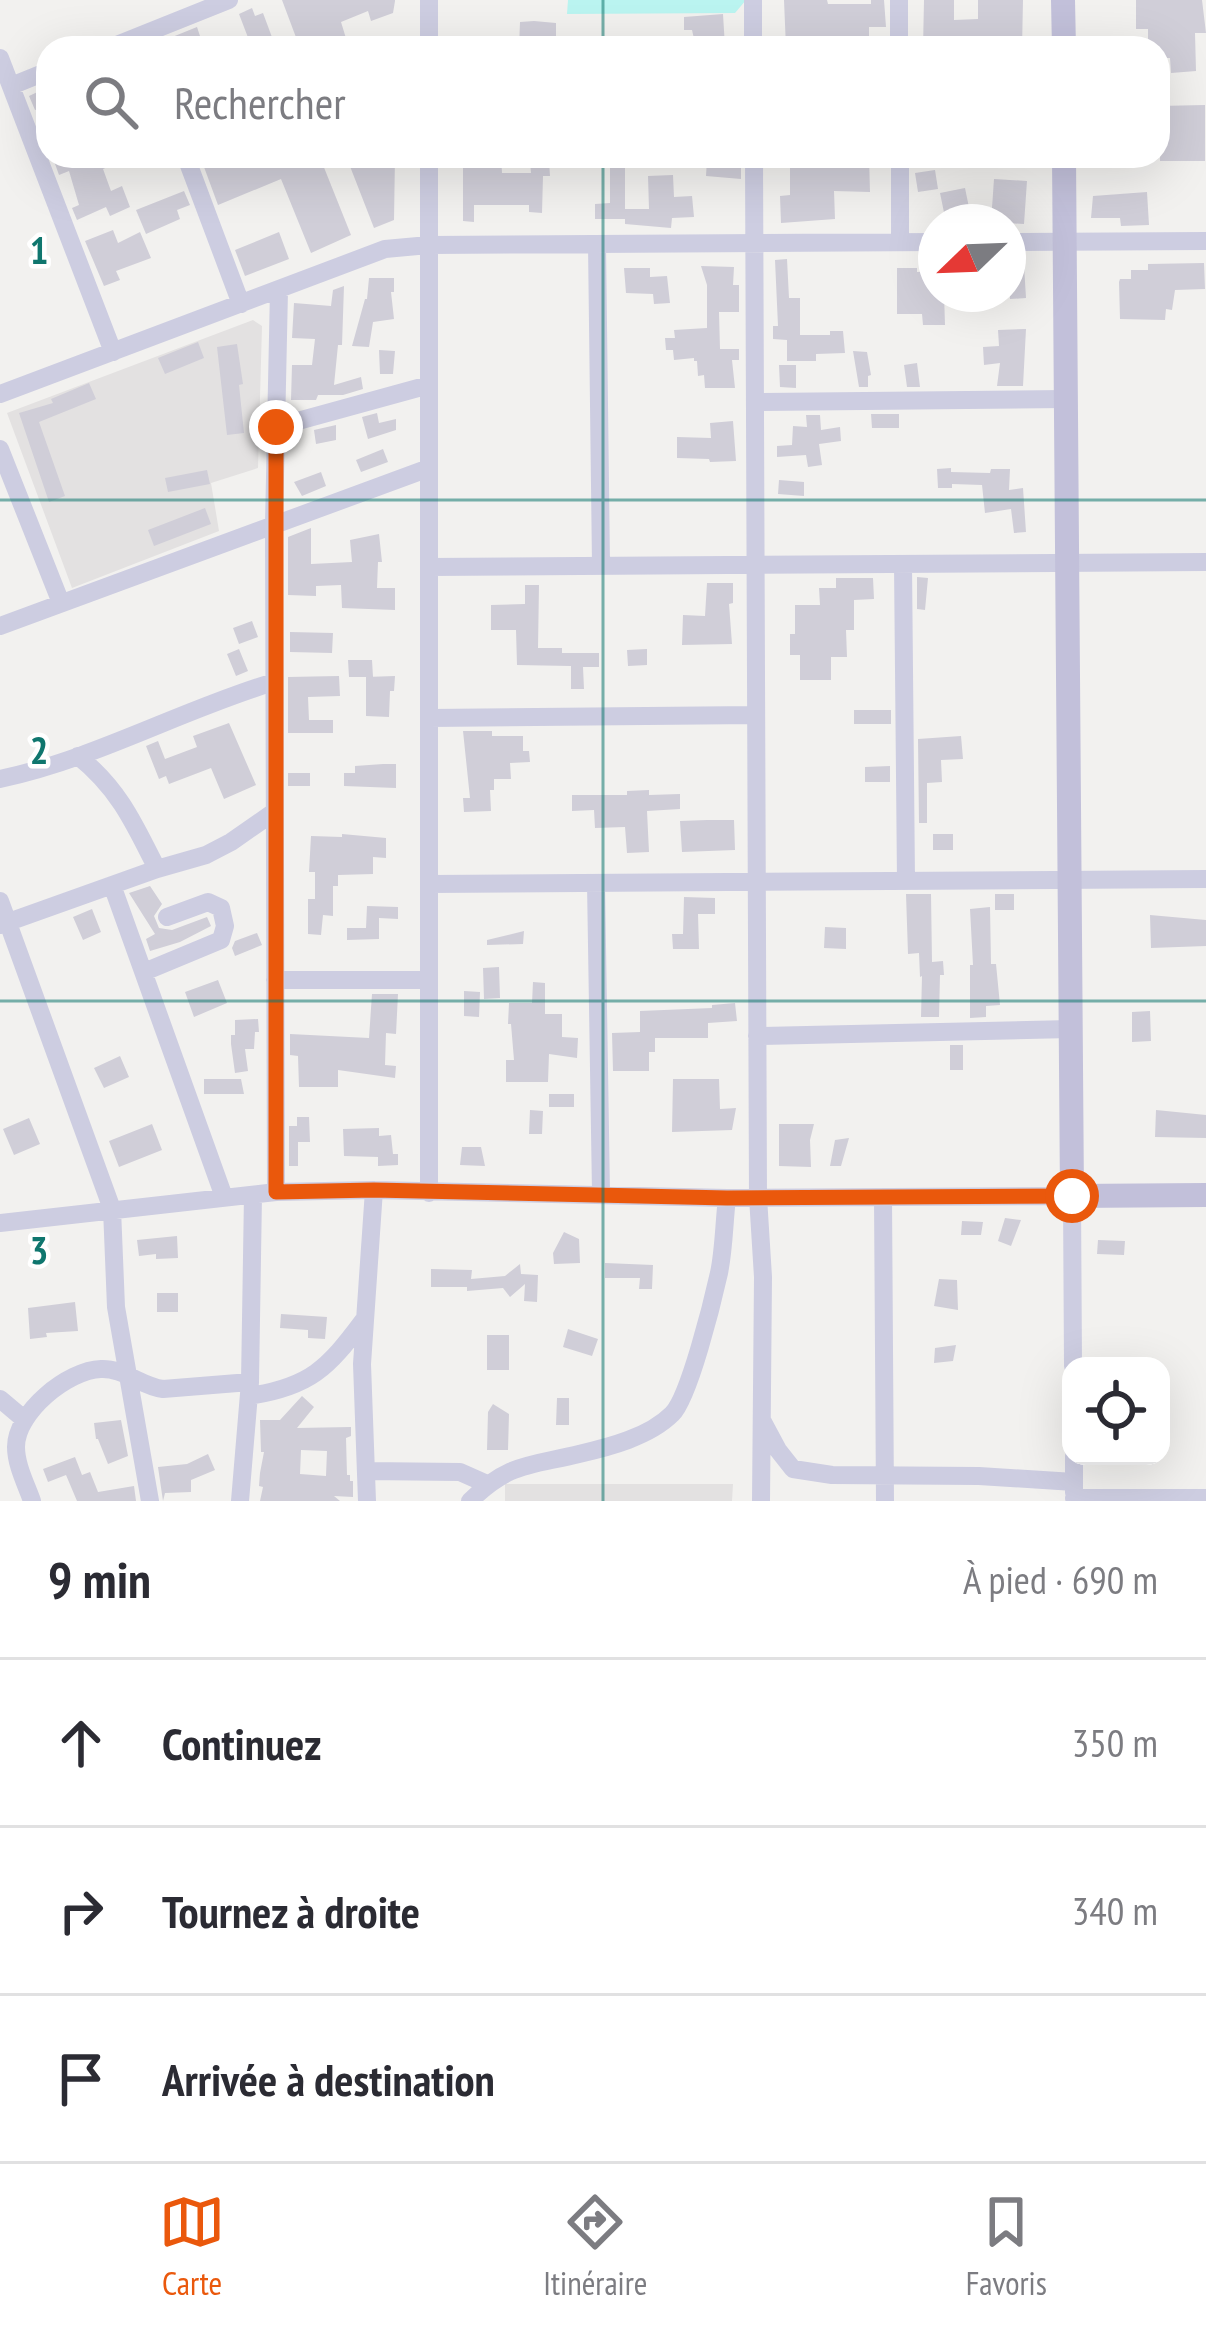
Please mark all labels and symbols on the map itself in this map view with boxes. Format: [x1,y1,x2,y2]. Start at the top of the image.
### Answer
north arrow [918,204,1026,312]
text: 1 [30,224,48,275]
route end [249,400,303,454]
text: 2 [30,724,48,775]
route start [1045,1169,1099,1223]
text: 3 [30,1224,48,1275]

